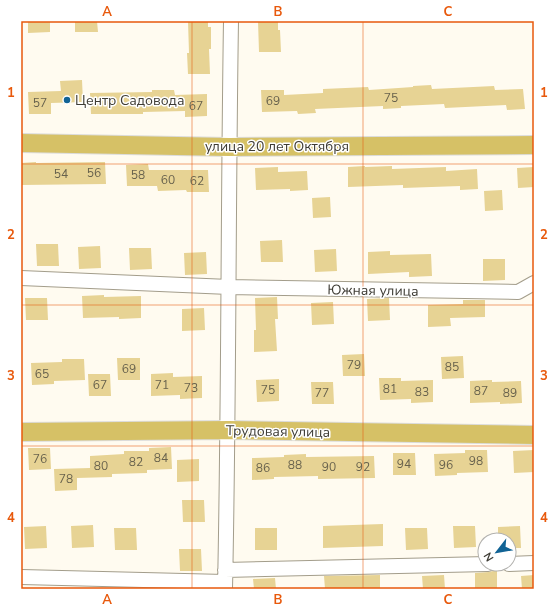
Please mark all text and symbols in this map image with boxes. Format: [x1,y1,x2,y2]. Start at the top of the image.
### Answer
text: A [102,3,112,21]
text: B [274,3,283,21]
text: C [444,3,453,21]
text: 1 [7,84,15,102]
text: 1 [540,84,548,102]
house number: 75 [384,90,398,106]
place label: Центр Садовода [75,91,184,110]
house number: 69 [266,93,280,109]
house number: 57 [33,95,47,111]
marker: Центр Садовода [62,95,72,105]
house number: 67 [189,98,203,114]
street label: улица 20 лет Октября [205,137,349,156]
house number: 56 [87,165,101,181]
house number: 54 [54,166,68,182]
house number: 58 [131,167,145,183]
house number: 60 [161,172,175,188]
house number: 62 [190,173,204,189]
text: 2 [7,226,15,244]
text: 2 [540,226,548,244]
street label: Южная улица [327,280,419,301]
house number: 79 [347,357,361,373]
house number: 85 [445,359,459,375]
house number: 69 [122,361,136,377]
house number: 65 [35,366,49,382]
text: 3 [7,367,15,385]
text: 3 [540,367,548,385]
house number: 67 [93,377,107,393]
house number: 71 [155,377,169,393]
house number: 73 [184,380,198,396]
house number: 81 [383,381,397,397]
house number: 75 [261,382,275,398]
house number: 87 [474,383,488,399]
house number: 83 [415,384,429,400]
house number: 77 [315,385,329,401]
house number: 89 [503,385,517,401]
street label: Трудовая улица [226,421,330,442]
house number: 84 [154,450,168,466]
house number: 76 [33,451,47,467]
house number: 98 [469,453,483,469]
house number: 82 [129,454,143,470]
house number: 94 [397,456,411,472]
house number: 88 [288,457,302,473]
house number: 96 [439,457,453,473]
house number: 80 [94,458,108,474]
house number: 90 [322,459,336,475]
house number: 92 [356,459,370,475]
house number: 86 [256,460,270,476]
house number: 78 [59,471,73,487]
text: 4 [7,509,15,527]
text: 4 [540,509,548,527]
north arrow [477,532,517,572]
text: N [480,550,497,564]
text: A [102,591,112,609]
text: B [274,591,283,609]
text: C [444,591,453,609]

